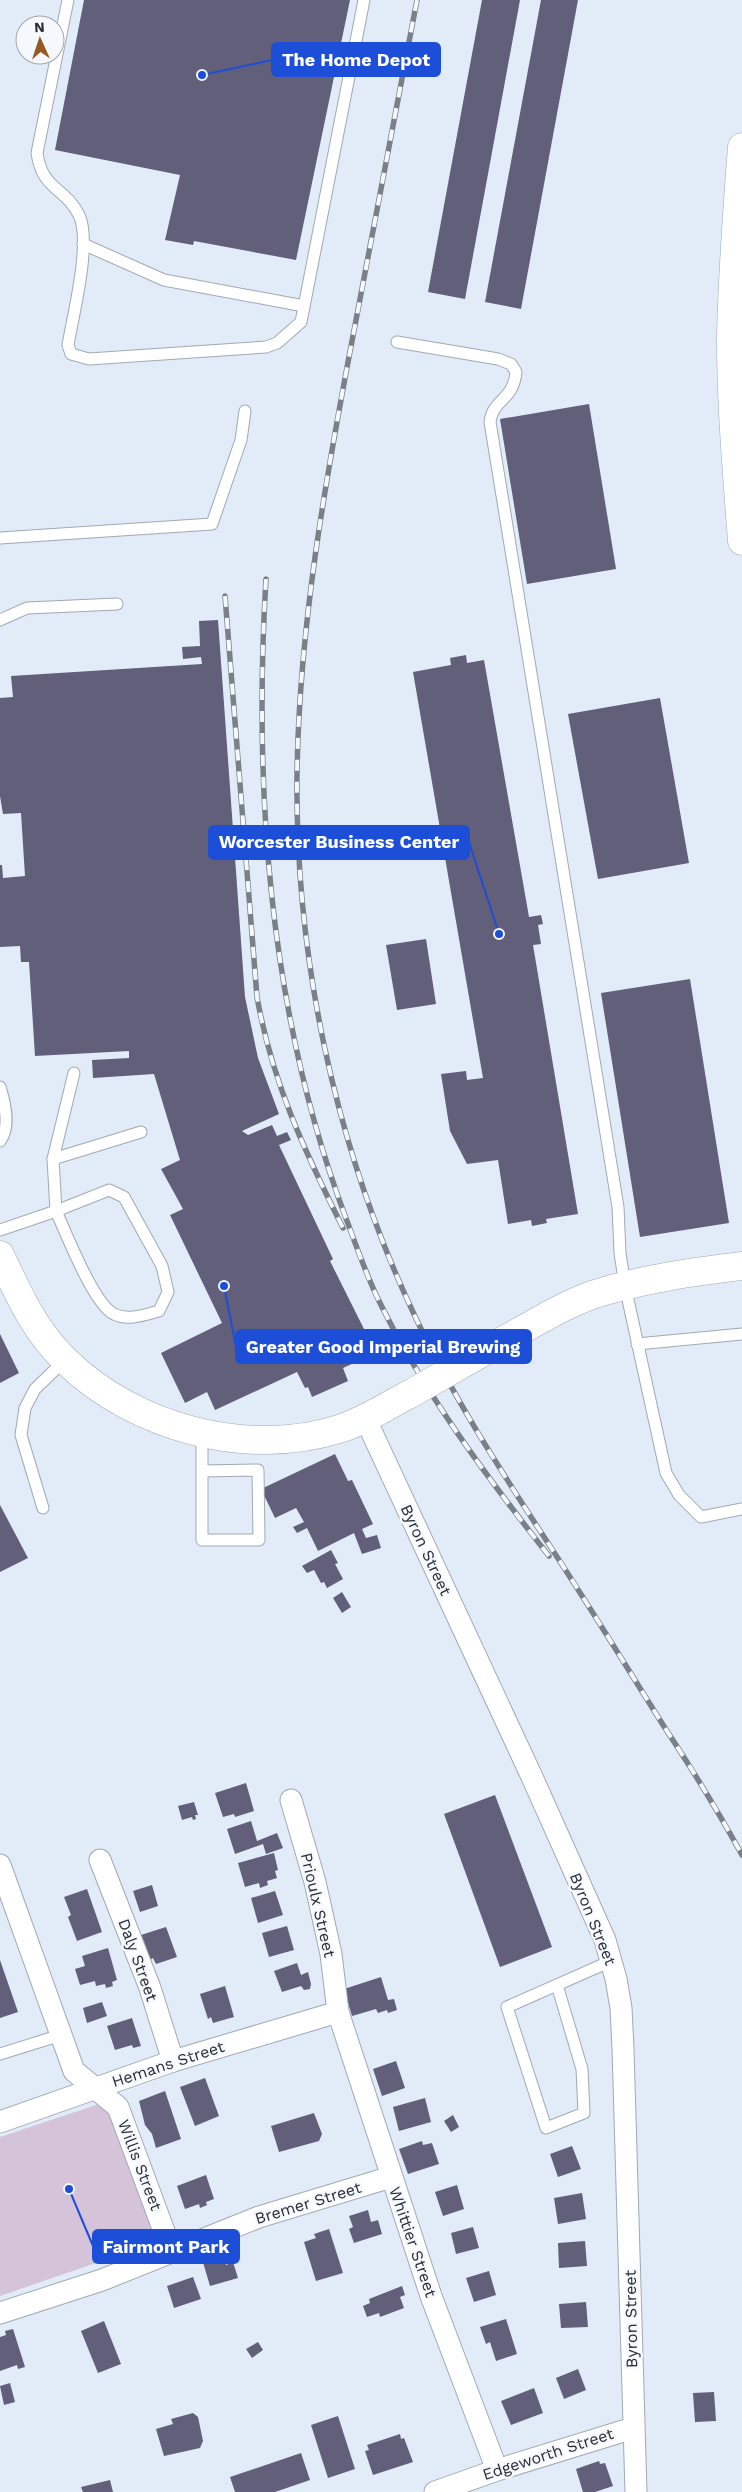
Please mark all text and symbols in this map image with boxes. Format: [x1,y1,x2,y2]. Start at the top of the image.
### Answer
north arrow [15,15,65,65]
text: N [34,19,45,35]
callout: The Home Depot [272,43,440,76]
text: The Home Depot [282,49,430,70]
callout: Worcester Business Center [209,826,469,859]
text: Worcester Business Center [219,831,460,852]
callout: Greater Good Imperial Brewing [236,1330,531,1363]
text: Greater Good Imperial Brewing [246,1336,521,1357]
street label: Byron Street [397,1502,455,1599]
street label: Prioulx Street [297,1851,339,1959]
street label: Byron Street [566,1870,620,1968]
street label: Daly Street [114,1916,162,2004]
street label: Hemans Street [109,2037,227,2091]
street label: Willis Street [114,2117,166,2213]
street label: Bremer Street [253,2178,364,2228]
street label: Whittier Street [385,2184,441,2300]
callout: Fairmont Park [93,2230,239,2263]
text: Fairmont Park [103,2236,230,2257]
street label: Byron Street [621,2270,641,2368]
street label: Edgeworth Street [480,2424,616,2484]

